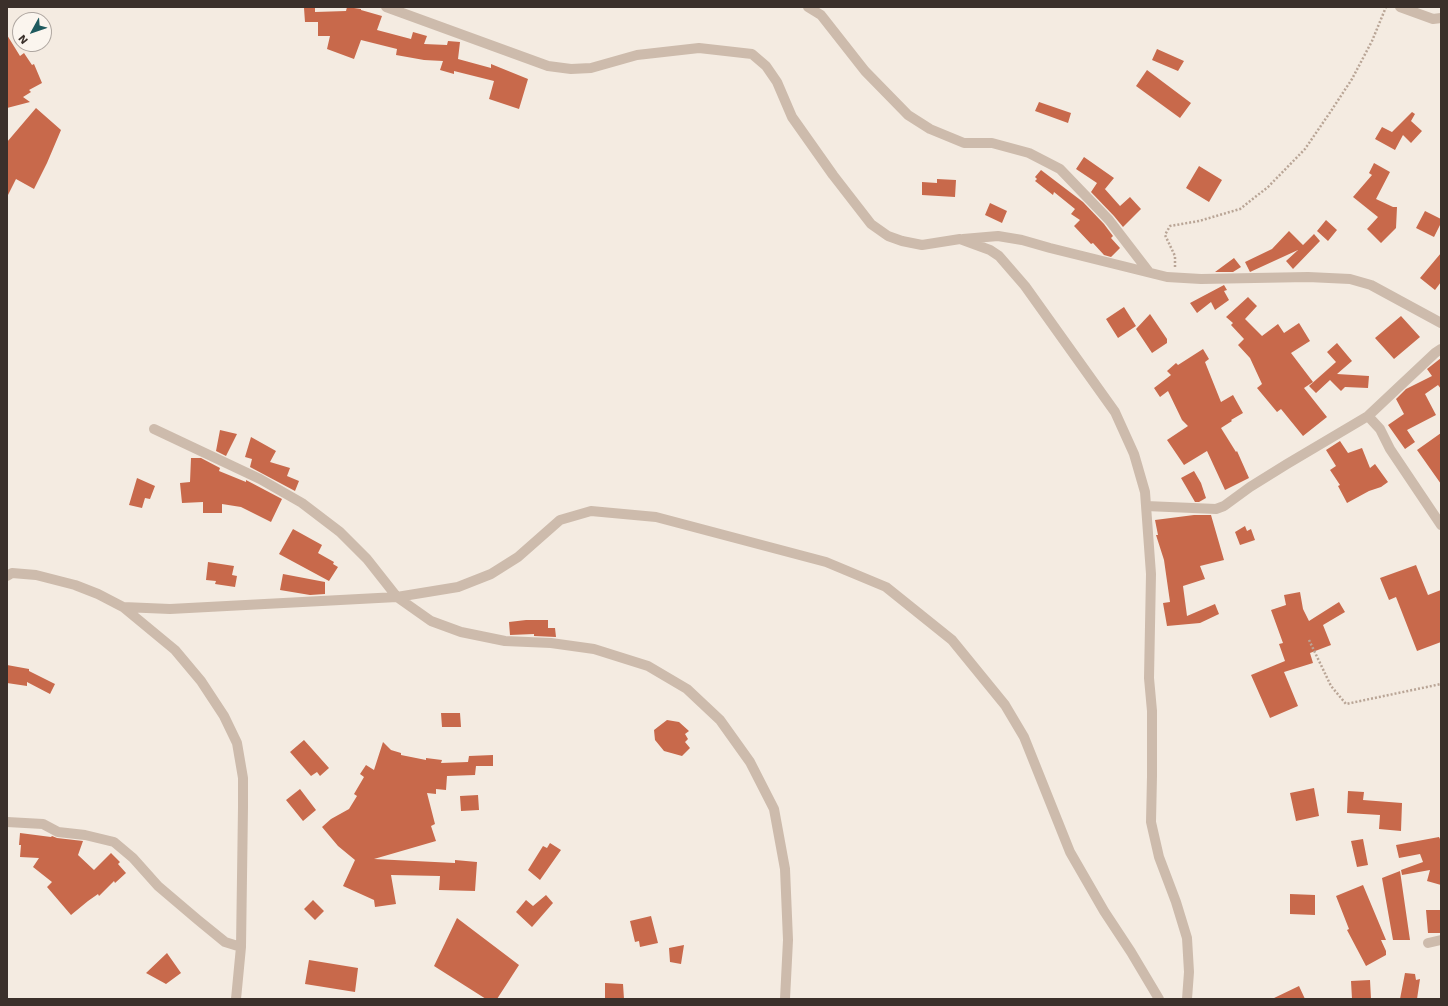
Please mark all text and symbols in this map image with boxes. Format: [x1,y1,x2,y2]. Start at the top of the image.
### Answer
north arrow [12,12,52,52]
text: N [16,32,31,47]

